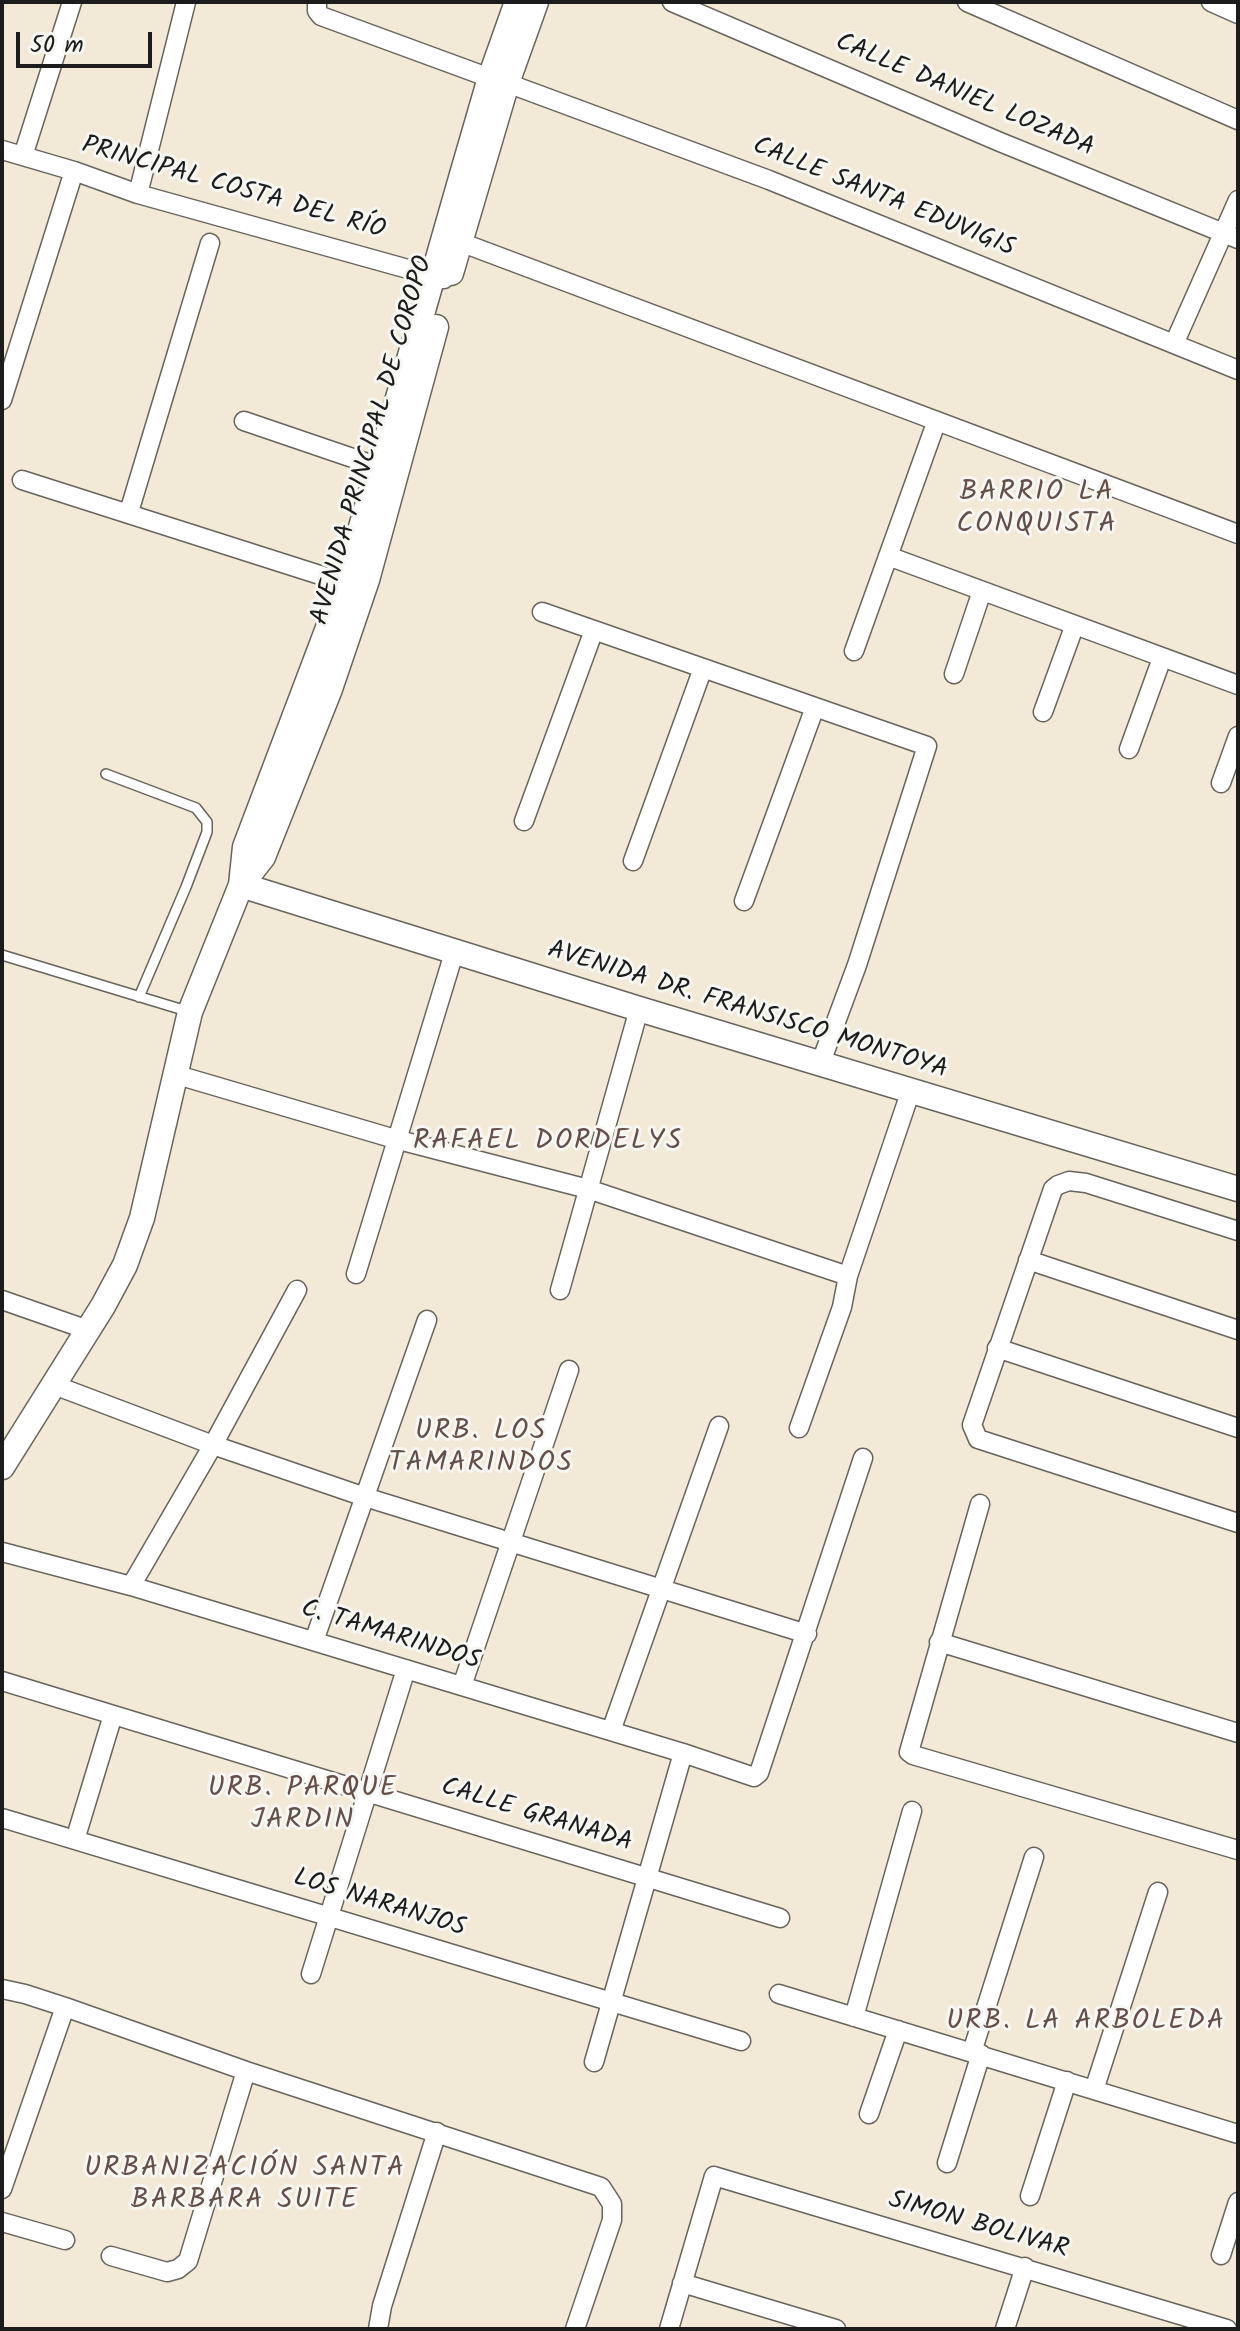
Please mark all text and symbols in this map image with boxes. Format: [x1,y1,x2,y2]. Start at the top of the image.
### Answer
scale bar [20,16,156,66]
text: 50 m [30,26,84,65]
street label: CALLE DANIEL LOZADA [830,28,1098,166]
street label: PRINCIPAL COSTA DEL RÍO [78,132,388,248]
street label: CALLE SANTA EDUVIGIS [747,132,1019,266]
street label: AVENIDA PRINCIPAL DE COROPO [306,253,442,629]
district label: BARRIO LA CONQUISTA [956,477,1118,543]
street label: AVENIDA DR. FRANSISCO MONTOYA [543,936,951,1088]
district label: RAFAEL DORDELYS [413,1126,683,1160]
district label: URB. LOS TAMARINDOS [388,1416,574,1482]
street label: C. TAMARINDOS [297,1595,483,1679]
district label: URB. PARQUE JARDIN [208,1773,398,1839]
street label: CALLE GRANADA [437,1773,635,1861]
street label: LOS NARANJOS [289,1864,469,1946]
district label: URB. LA ARBOLEDA [946,2006,1226,2040]
district label: URBANIZACIÓN SANTA BARBARA SUITE [84,2153,406,2219]
street label: SIMON BOLIVAR [884,2186,1072,2268]

